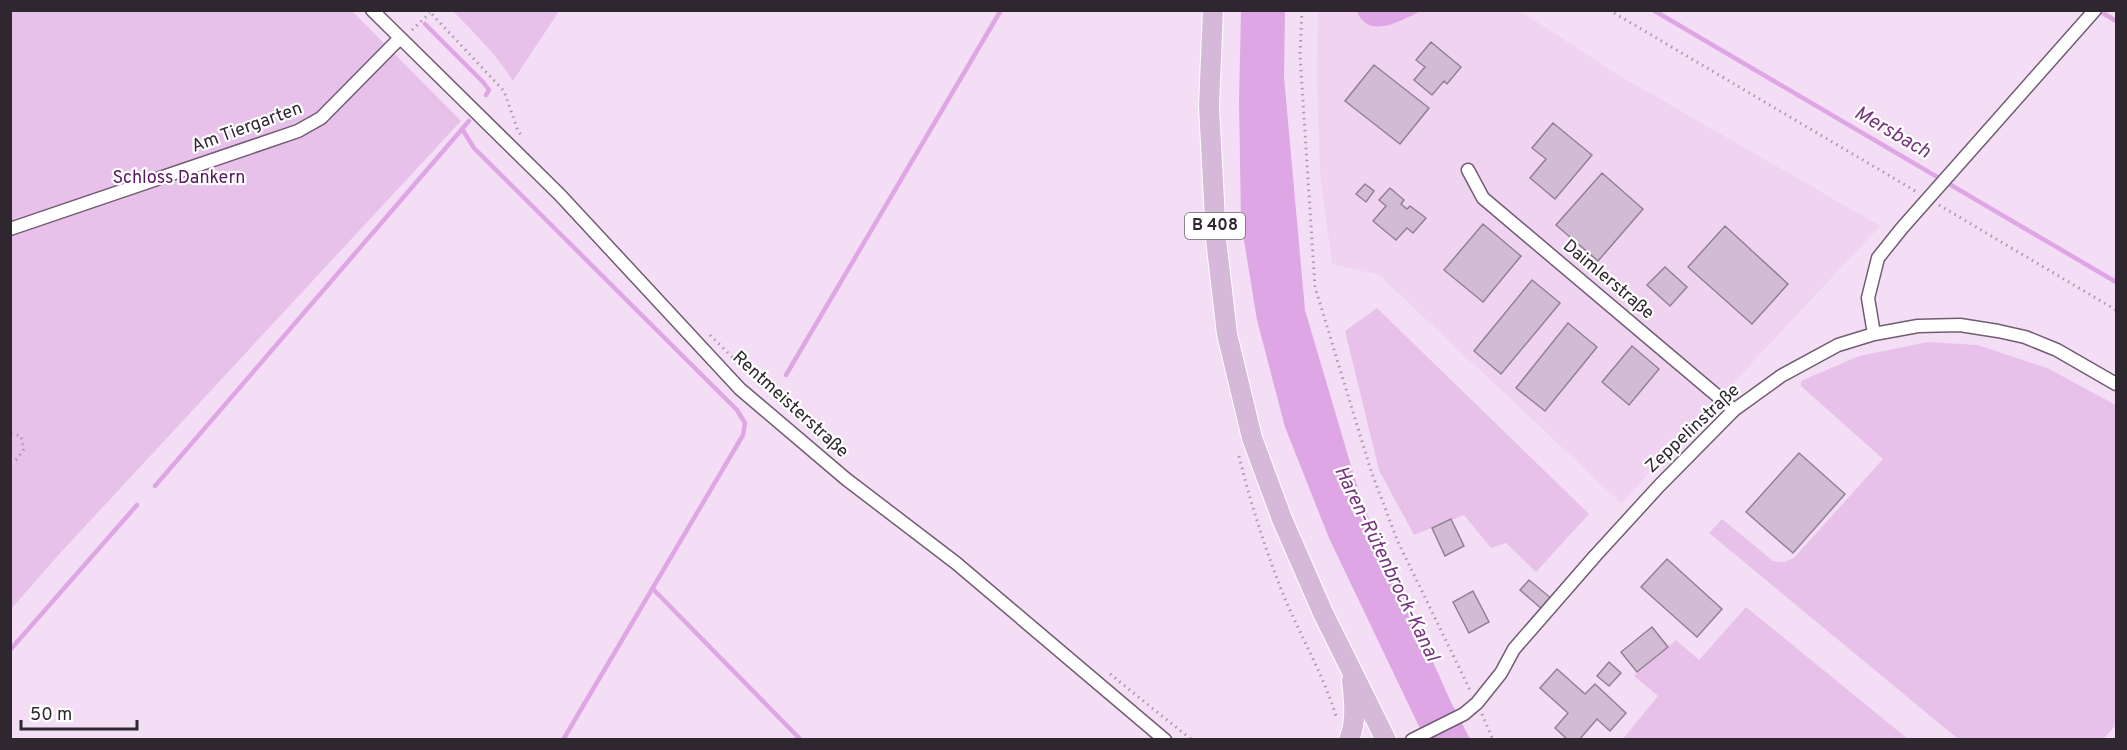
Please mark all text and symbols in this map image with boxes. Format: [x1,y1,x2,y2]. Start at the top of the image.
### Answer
street label: Am Tiergarten [188,97,306,159]
water label: Mersbach [1849,101,1935,165]
park label: Schloss Dankern [112,167,246,190]
road number: B 408 [1185,213,1245,239]
street label: Daimlerstraße [1557,235,1659,325]
street label: Rentmeisterstraße [727,347,853,463]
street label: Zeppelinstraße [1641,379,1745,479]
water label: Haren-Rütenbrock-Kanal [1327,462,1445,667]
scale bar [21,693,136,731]
text: 50 m [30,704,72,727]

